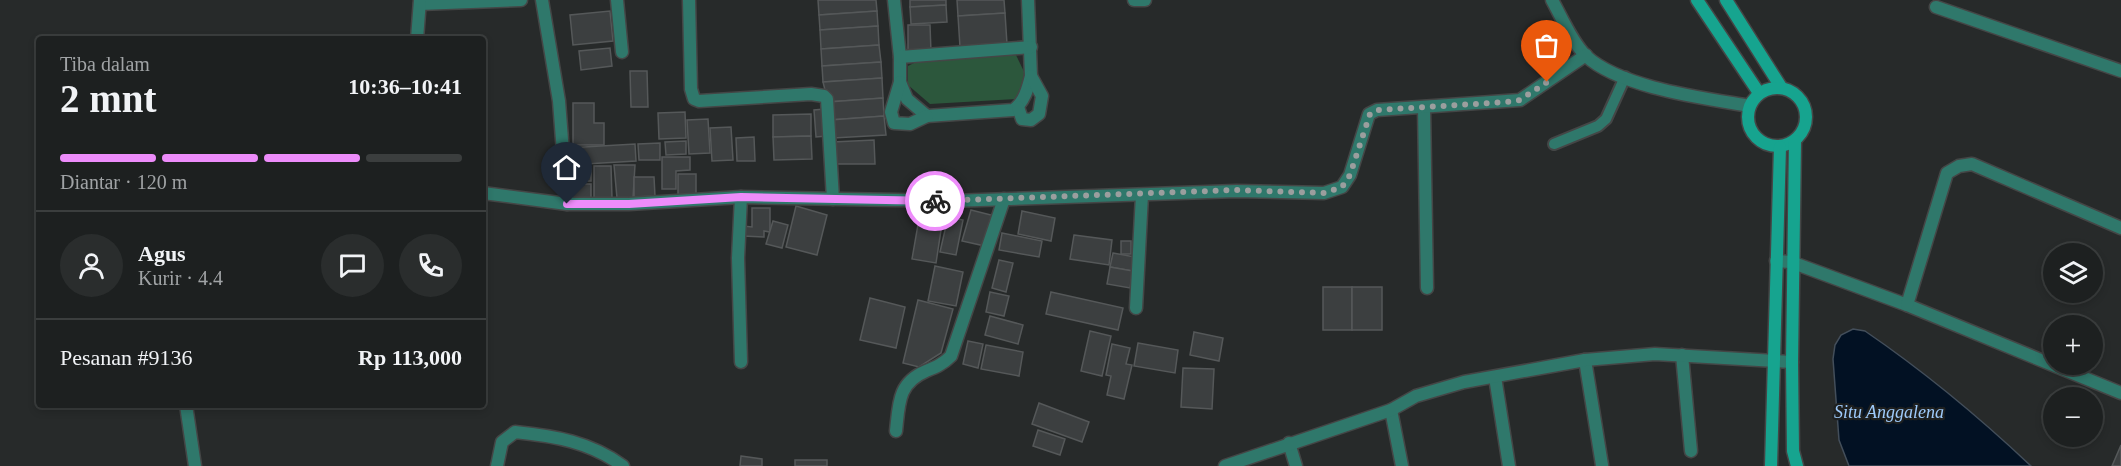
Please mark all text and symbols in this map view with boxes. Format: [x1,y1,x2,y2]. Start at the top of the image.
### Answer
pin [1521,20,1572,82]
icon: bag [1530,29,1563,62]
text: Tiba dalam [60,53,150,75]
text: 10:36–10:41 [348,74,462,99]
text: 2 mnt [60,77,156,120]
pin [541,142,592,204]
icon: home [550,151,583,184]
text: Diantar · 120 m [60,171,187,193]
courier [905,171,965,231]
icon: bike [919,185,952,218]
button: person [60,234,123,297]
button: chat [321,234,384,297]
button: phone [399,234,462,297]
text: Agus [138,241,186,266]
map controls [2043,243,2103,447]
button: layers [2043,243,2103,303]
text: Kurir · 4.4 [138,267,223,289]
button: + [2043,315,2103,375]
text: Pesanan #9136 [60,345,193,370]
text: Rp 113,000 [358,345,462,370]
button: − [2043,387,2103,447]
water label: Situ Anggalena [1834,402,1944,422]

